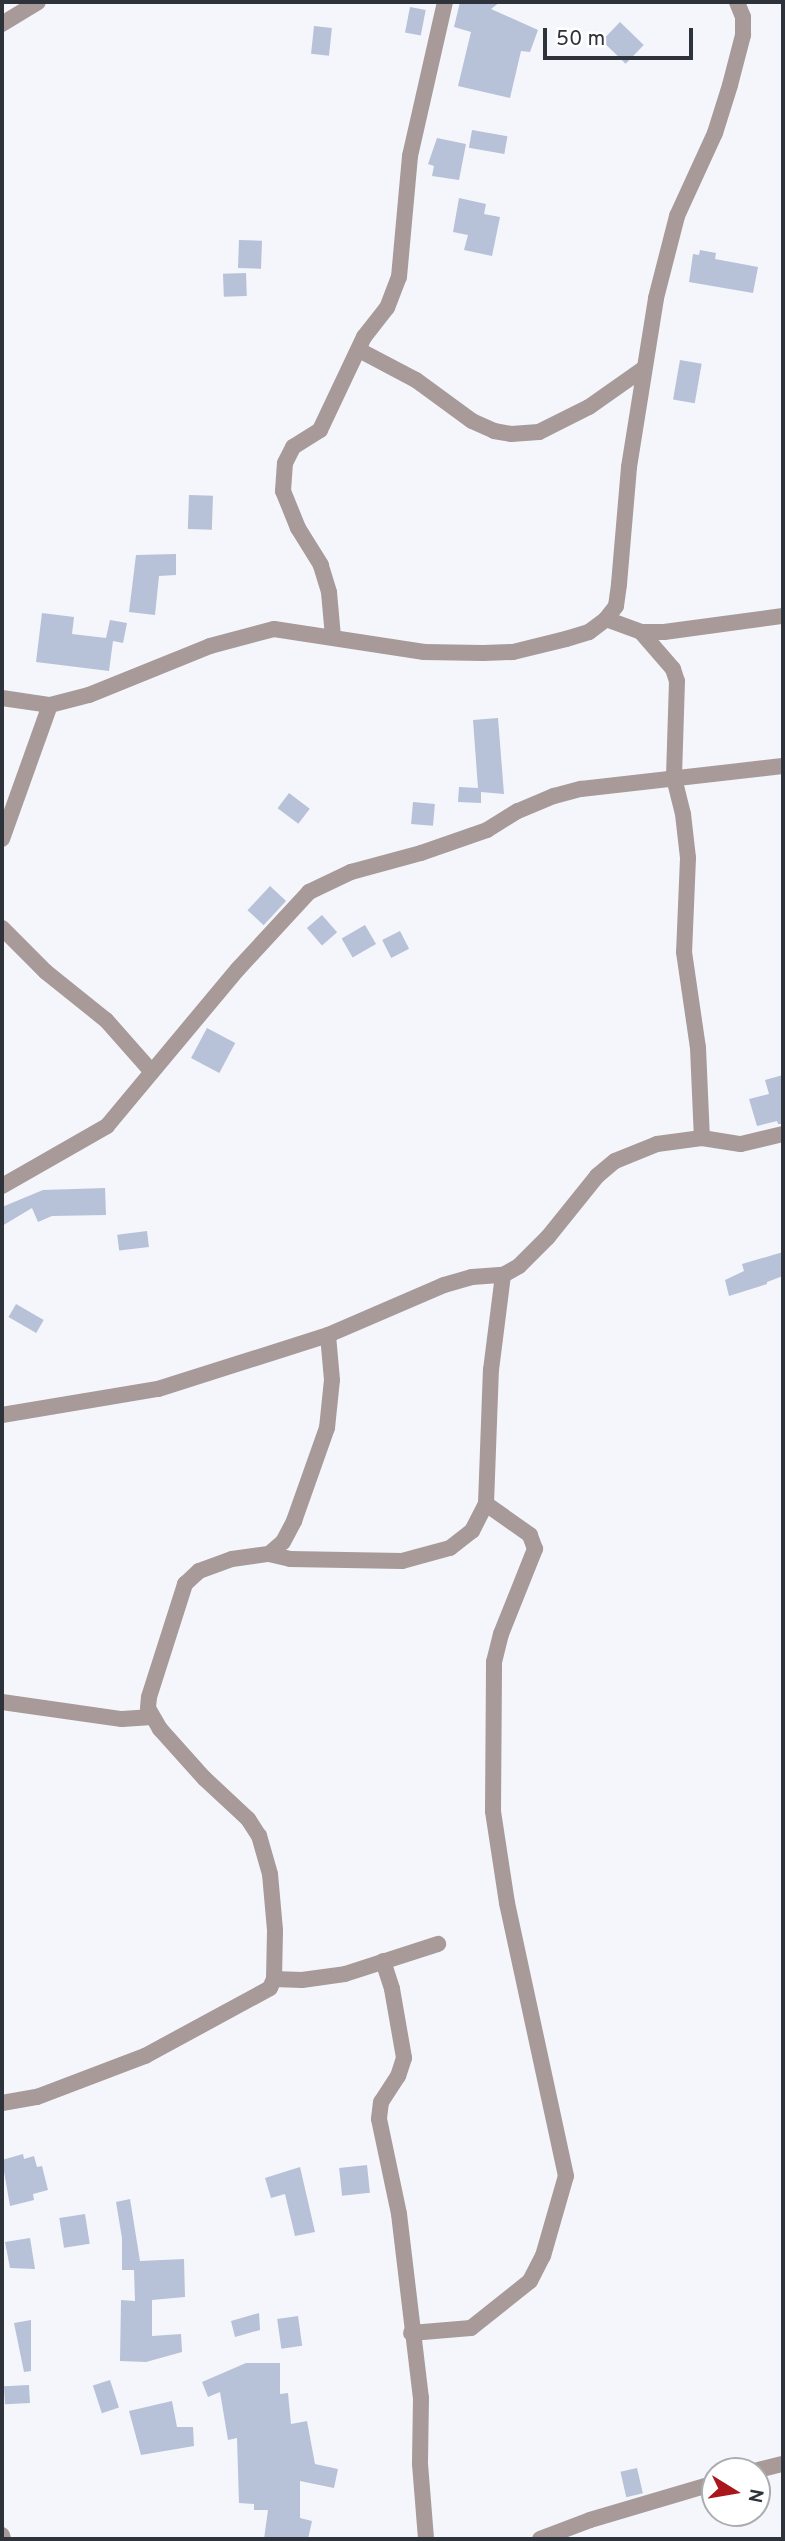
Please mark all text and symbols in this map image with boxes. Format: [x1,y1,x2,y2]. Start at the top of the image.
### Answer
scale bar [547,14,698,58]
text: 50 m [556,26,605,53]
north arrow [701,2457,771,2527]
text: N [742,2487,768,2505]

